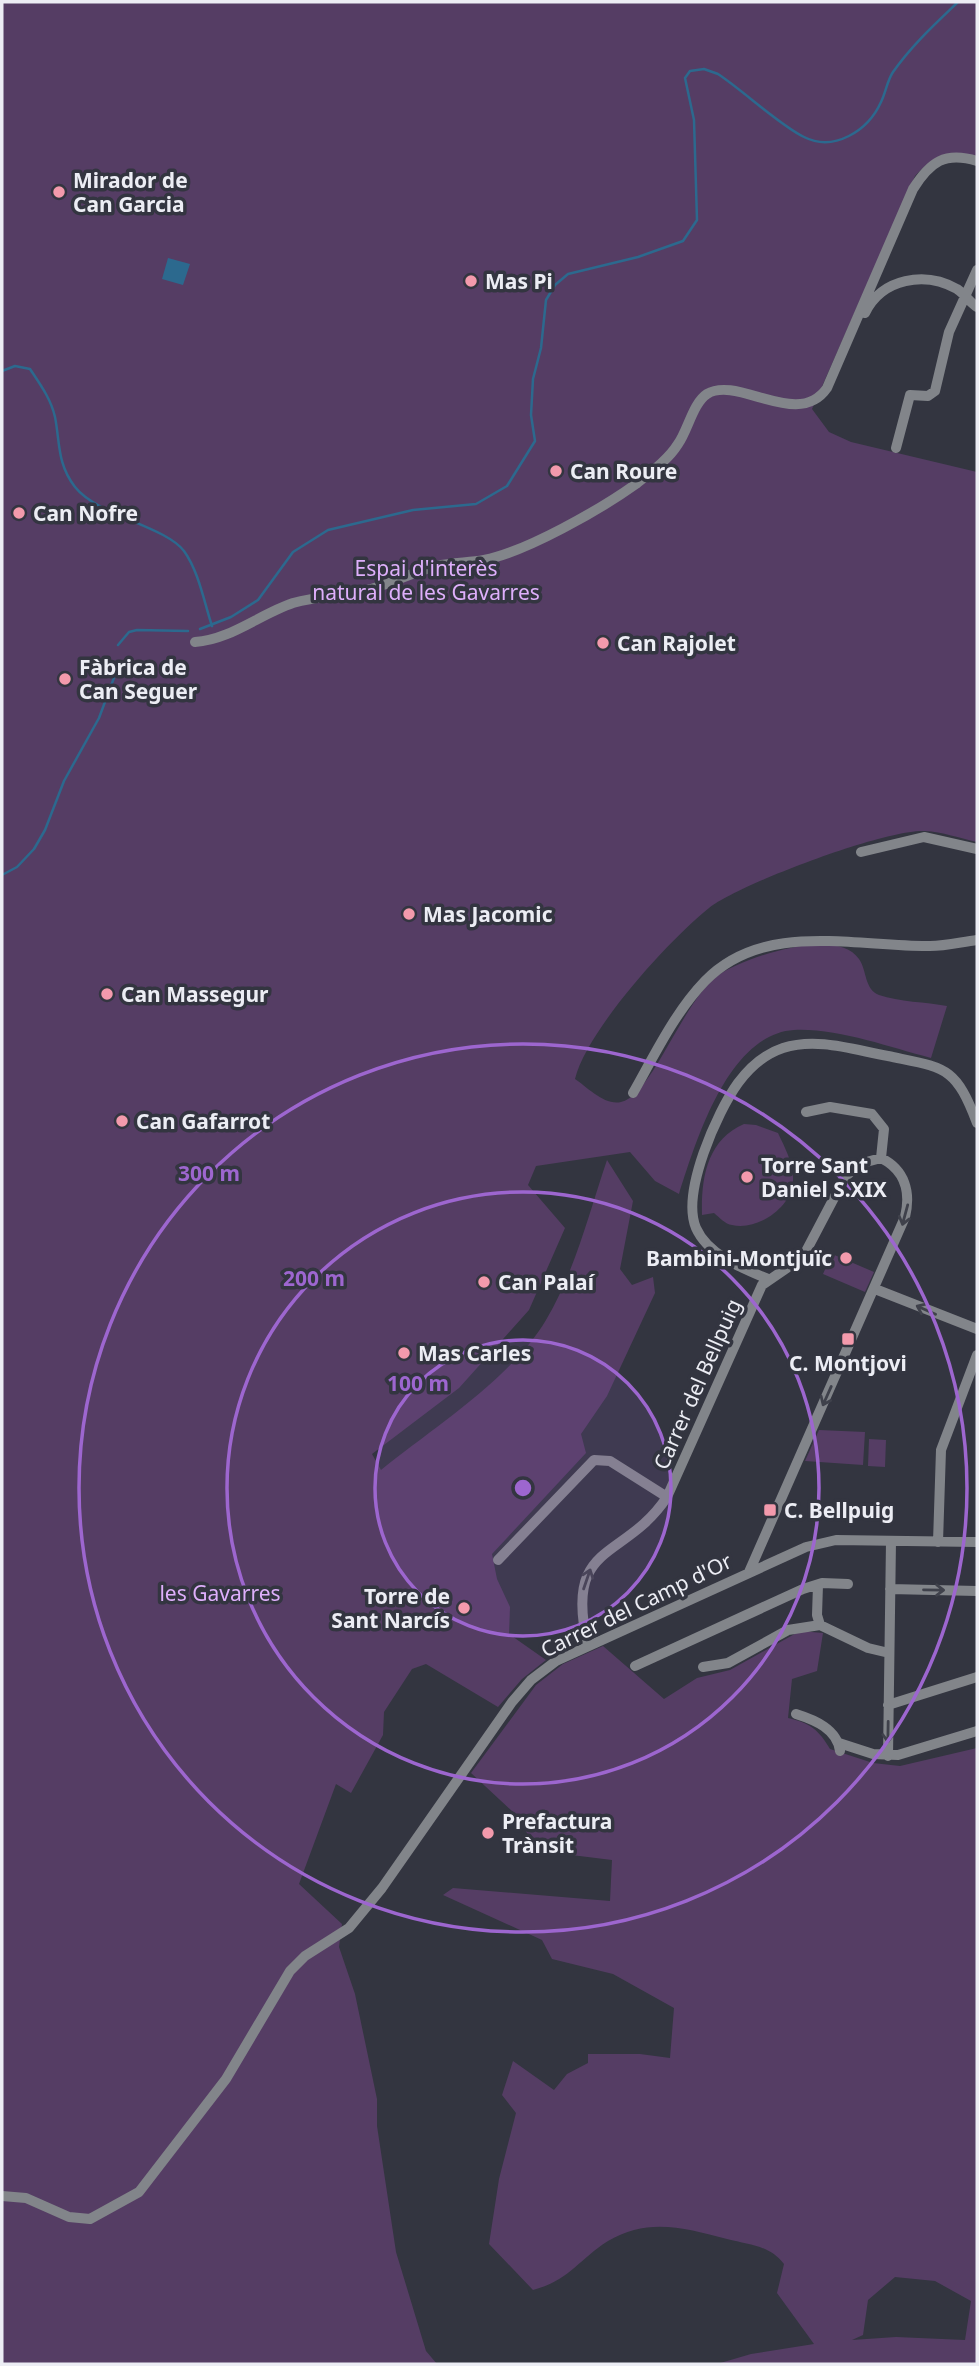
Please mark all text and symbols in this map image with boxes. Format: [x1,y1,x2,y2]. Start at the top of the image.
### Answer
place label: Mirador de Can Garcia [73,166,188,218]
marker: Mirador de Can Garcia [51,184,67,200]
place label: Mas Pi [485,267,553,295]
marker: Mas Pi [463,273,479,289]
place label: Can Roure [570,457,677,485]
marker: Can Roure [548,463,564,479]
place label: Can Nofre [33,499,138,527]
marker: Can Nofre [11,505,27,521]
park label: Espai d'interès natural de les Gavarres [312,554,540,606]
place label: Can Rajolet [617,629,736,657]
marker: Can Rajolet [595,635,611,651]
place label: Fàbrica de Can Seguer [79,653,198,705]
marker: Fàbrica de Can Seguer [57,671,73,687]
place label: Mas Jacomic [423,900,553,928]
marker: Mas Jacomic [401,906,417,922]
place label: Can Massegur [121,980,269,1008]
marker: Can Massegur [99,986,115,1002]
place label: Can Gafarrot [136,1107,270,1135]
marker: Can Gafarrot [114,1113,130,1129]
place label: Torre Sant Daniel S.XIX [761,1151,887,1203]
text: 300 m [178,1159,240,1187]
marker: Torre Sant Daniel S.XIX [739,1169,755,1185]
one-way arrow [898,1203,911,1225]
place label: Bambini-Montjuïc [646,1244,832,1272]
marker: Bambini-Montjuïc [838,1250,854,1266]
text: 200 m [283,1264,345,1292]
place label: Can Palaí [498,1268,596,1296]
marker: Can Palaí [476,1274,492,1290]
street label: Carrer del Bellpuig [647,1294,747,1474]
one-way arrow [916,1303,937,1316]
marker: C. Montjovi [840,1331,856,1347]
place label: Mas Carles [418,1339,531,1367]
marker: Mas Carles [396,1345,412,1361]
place label: C. Montjovi [789,1349,907,1377]
text: 100 m [387,1369,449,1397]
one-way arrow [820,1384,833,1406]
centre of rings [511,1476,535,1500]
place label: C. Bellpuig [784,1496,894,1524]
marker: C. Bellpuig [762,1502,778,1518]
street label: Carrer del Camp d'Or [536,1546,737,1663]
one-way arrow [582,1568,594,1590]
park label: les Gavarres [159,1579,281,1607]
place label: Torre de Sant Narcís [331,1582,450,1634]
one-way arrow [922,1584,945,1597]
marker: Torre de Sant Narcís [456,1600,472,1616]
one-way arrow [881,1720,895,1743]
place label: Prefactura Trànsit [502,1807,612,1859]
marker: Prefactura Trànsit [480,1825,496,1841]

